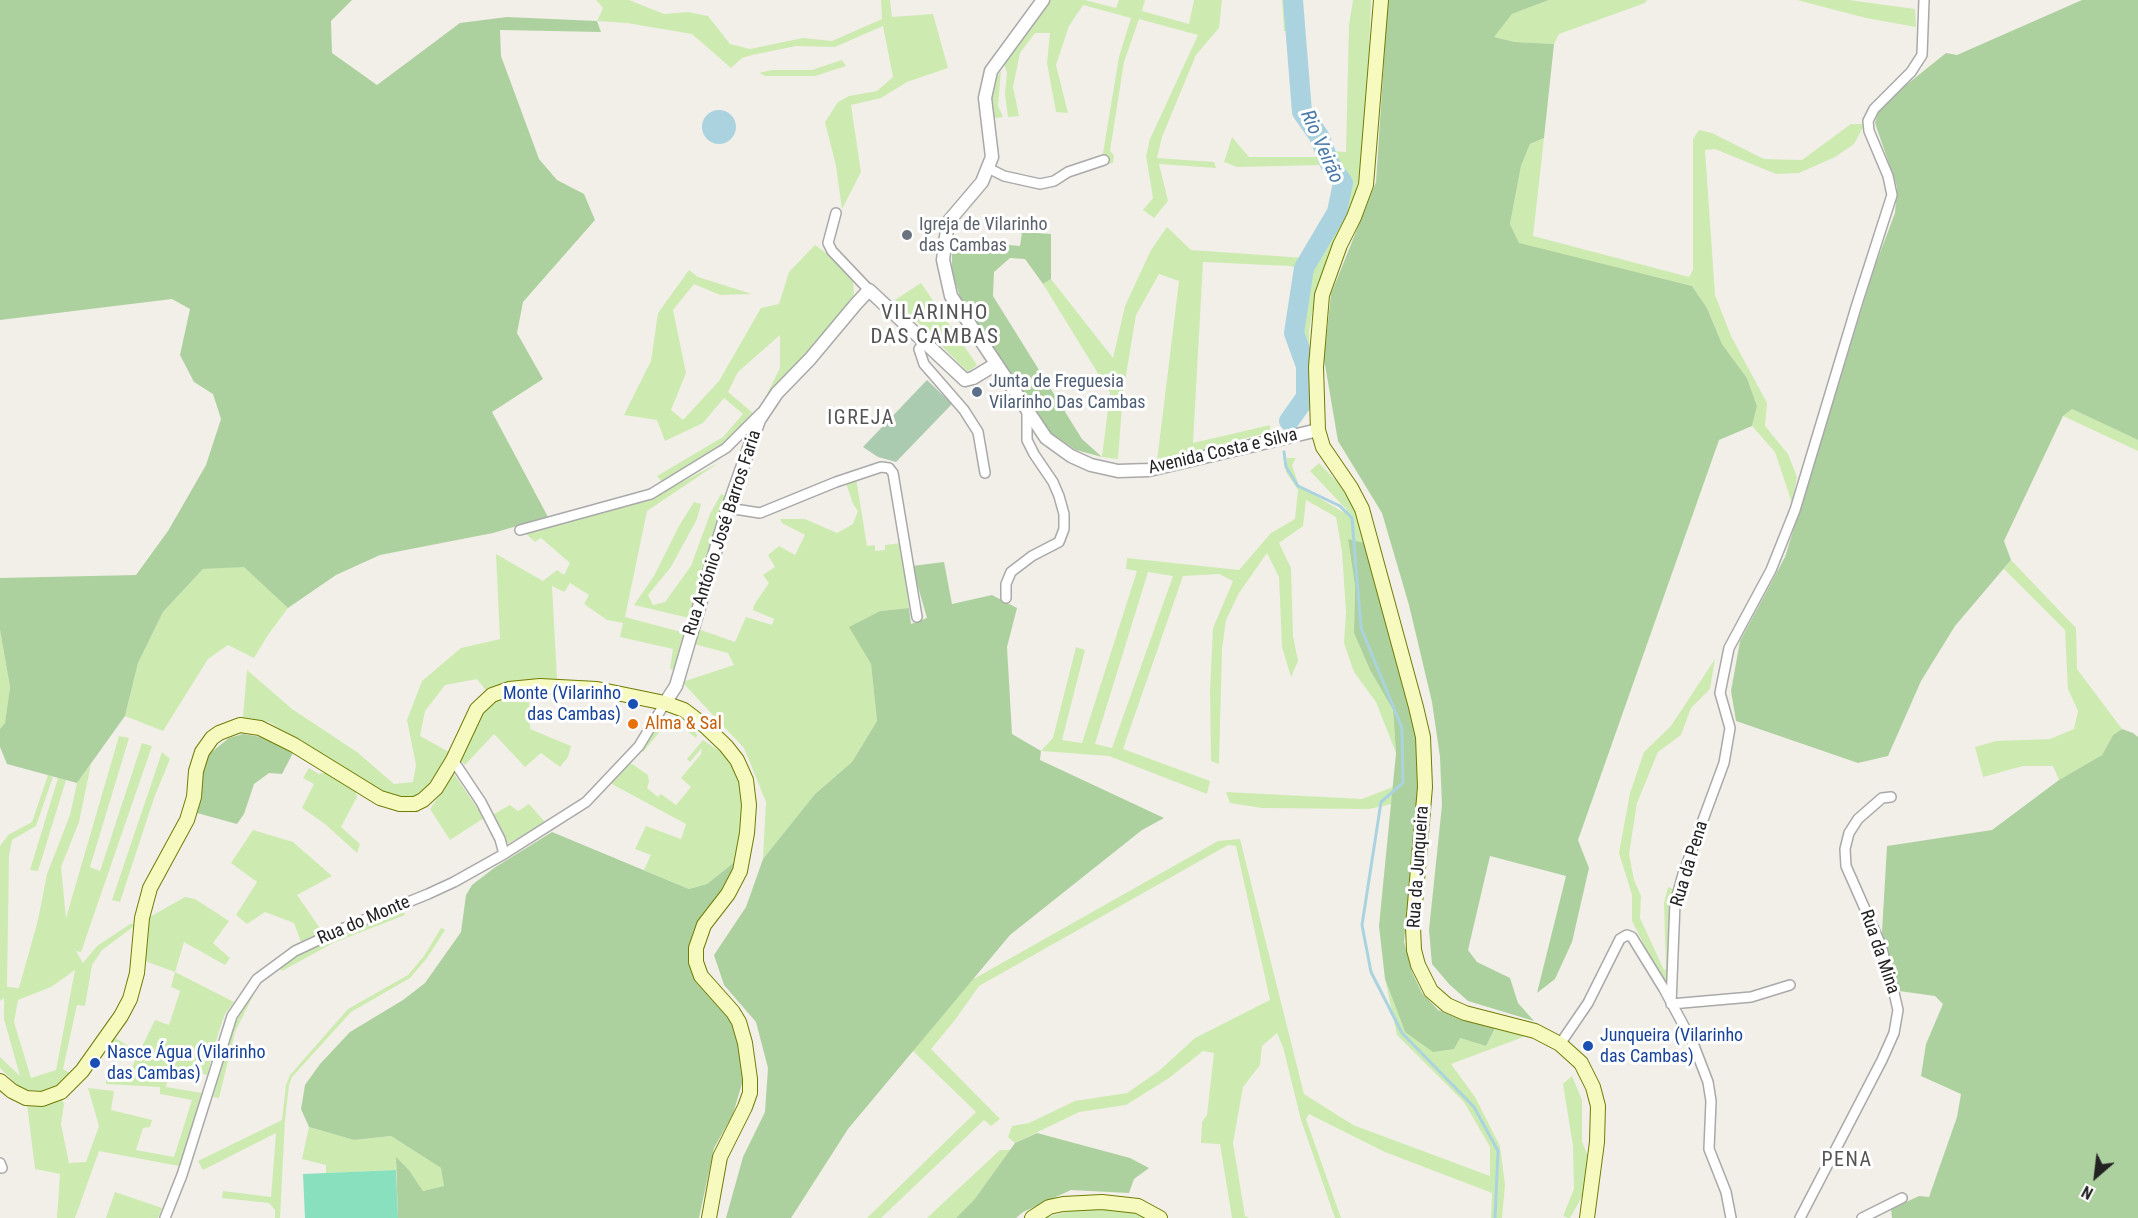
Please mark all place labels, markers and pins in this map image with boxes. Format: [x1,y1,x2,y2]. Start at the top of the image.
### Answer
place label: Igreja de Vilarinho das Cambas [919,214,1047,256]
marker: Igreja de Vilarinho das Cambas [900,228,914,242]
place label: Junta de Freguesia Vilarinho Das Cambas [989,371,1145,413]
marker: Junta de Freguesia Vilarinho Das Cambas [970,385,984,399]
place label: Monte (Vilarinho das Cambas) [503,683,621,726]
marker: Monte (Vilarinho das Cambas) [626,697,640,711]
place label: Alma & Sal [645,713,722,735]
marker: Alma & Sal [626,717,640,731]
place label: Junqueira (Vilarinho das Cambas) [1600,1025,1743,1068]
marker: Junqueira (Vilarinho das Cambas) [1581,1039,1595,1053]
place label: Nasce Água (Vilarinho das Cambas) [107,1042,265,1084]
marker: Nasce Água (Vilarinho das Cambas) [88,1056,102,1070]

